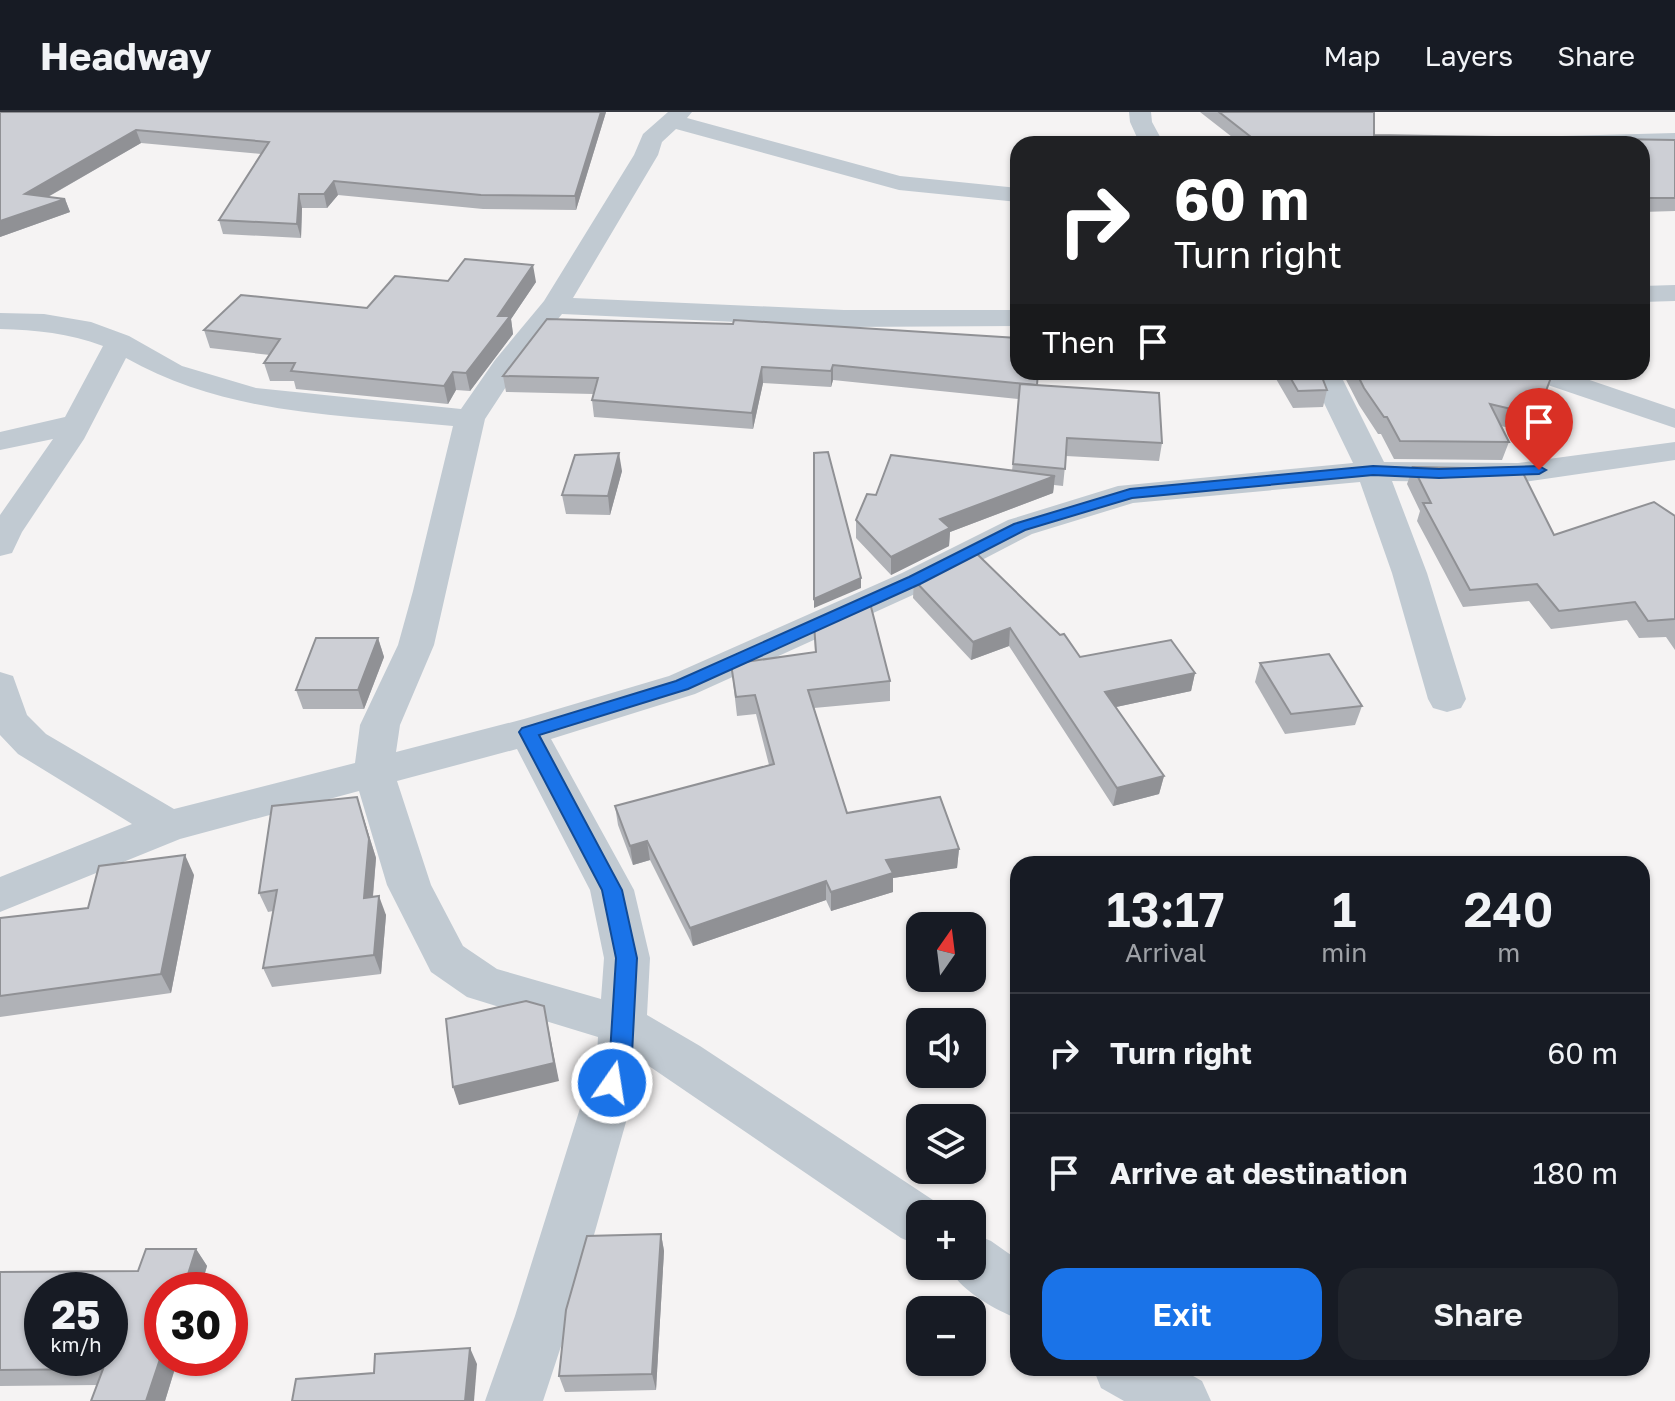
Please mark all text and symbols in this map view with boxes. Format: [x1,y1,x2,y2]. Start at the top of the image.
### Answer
text: Headway [40,33,212,78]
text: Map [1323,39,1381,72]
text: Layers [1425,39,1513,72]
text: Share [1557,39,1635,72]
text: 60 m [1174,165,1309,232]
icon: right [1042,168,1146,272]
text: Turn right [1174,233,1342,276]
icon: arrive [1131,320,1175,364]
text: Then [1042,324,1115,360]
pin [1505,388,1573,470]
icon: arrive [1517,400,1561,444]
text: 13:17 [1107,880,1225,938]
text: 1 [1332,880,1356,938]
text: 240 [1464,880,1553,938]
north arrow [906,912,986,992]
map controls [906,912,986,1376]
text: Arrival [1125,937,1206,968]
text: min [1321,937,1367,968]
text: m [1497,937,1520,968]
button: sound [906,1008,986,1088]
icon: right [1042,1031,1086,1075]
text: Turn right [1110,1035,1252,1071]
text: 60 m [1547,1035,1618,1071]
position arrow [570,1041,654,1125]
button: layers [906,1104,986,1184]
icon: arrive [1042,1151,1086,1195]
text: Arrive at destination [1110,1155,1407,1191]
text: 180 m [1533,1155,1618,1191]
button: + [906,1200,986,1280]
button: Exit [1042,1268,1322,1360]
button: Share [1338,1268,1618,1360]
speed limit sign: 30 [144,1272,248,1376]
text: 25 [52,1290,100,1338]
button: − [906,1296,986,1376]
text: km/h [51,1332,101,1356]

